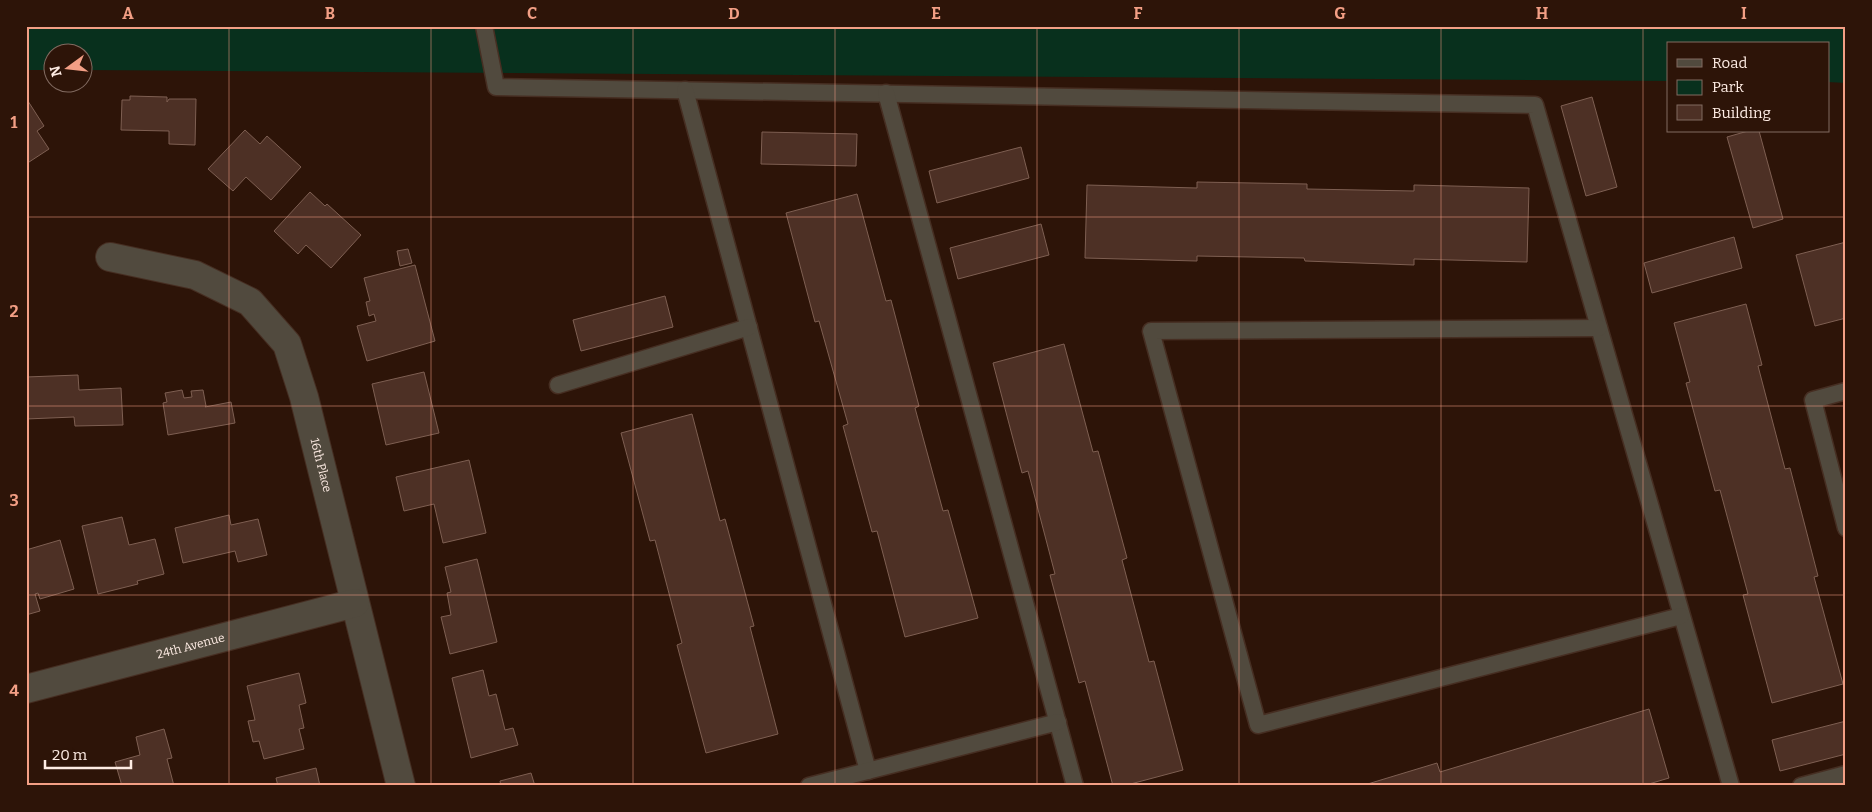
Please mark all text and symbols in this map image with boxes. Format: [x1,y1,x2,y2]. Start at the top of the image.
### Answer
text: A [122,4,134,23]
text: B [325,4,335,23]
text: C [527,4,537,23]
text: D [728,4,740,23]
text: E [931,4,941,23]
text: F [1134,4,1143,23]
text: G [1334,4,1346,23]
text: H [1536,4,1549,23]
text: I [1741,4,1747,23]
north arrow [42,42,92,92]
legend [1667,42,1830,132]
text: Road [1712,54,1747,72]
text: N [46,64,66,79]
text: Park [1712,78,1744,96]
text: Building [1712,104,1771,122]
text: 1 [11,113,18,132]
text: 2 [9,302,19,321]
street label: 16th Place [307,437,334,494]
text: 3 [9,491,19,510]
street label: 24th Avenue [155,630,226,662]
text: 4 [9,681,19,700]
scale bar [45,737,131,769]
text: 20 m [52,746,88,764]

